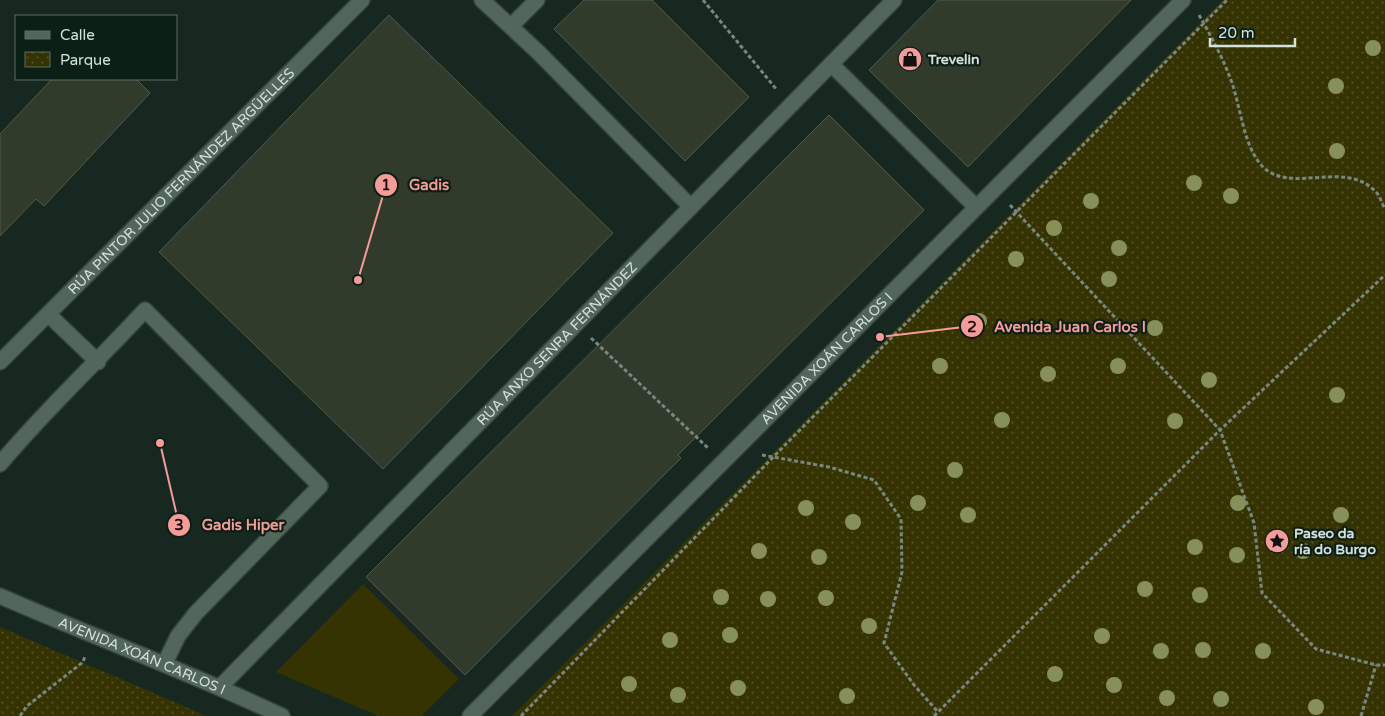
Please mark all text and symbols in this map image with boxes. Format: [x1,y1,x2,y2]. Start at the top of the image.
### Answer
legend [15,15,178,80]
scale bar [1210,15,1295,47]
text: 20 m [1218,24,1255,42]
text: Calle [60,26,95,44]
shop icon: Trevelin [897,46,923,72]
text: Parque [60,51,111,69]
place label: Trevelin [927,51,979,68]
street label: RÚA PINTOR JULIO FERNÁNDEZ ARGÜELLES [64,64,298,298]
callout: Gadis [374,170,459,200]
text: 1 [381,176,391,194]
text: Gadis [409,176,449,194]
street label: RÚA ANXO SENRA FERNÁNDEZ [473,258,641,429]
street label: AVENIDA XOÁN CARLOS I [757,289,896,428]
callout: Avenida Juan Carlos I [959,311,1156,341]
text: 2 [967,318,977,336]
text: Avenida Juan Carlos I [994,318,1146,336]
callout: Gadis Hiper [167,510,294,540]
text: 3 [174,516,184,534]
text: Gadis Hiper [202,516,285,535]
place label: Paseo da ría do Burgo [1294,525,1376,558]
place icon: Paseo da ría do Burgo [1264,528,1290,554]
street label: AVENIDA XOÁN CARLOS I [56,613,228,698]

